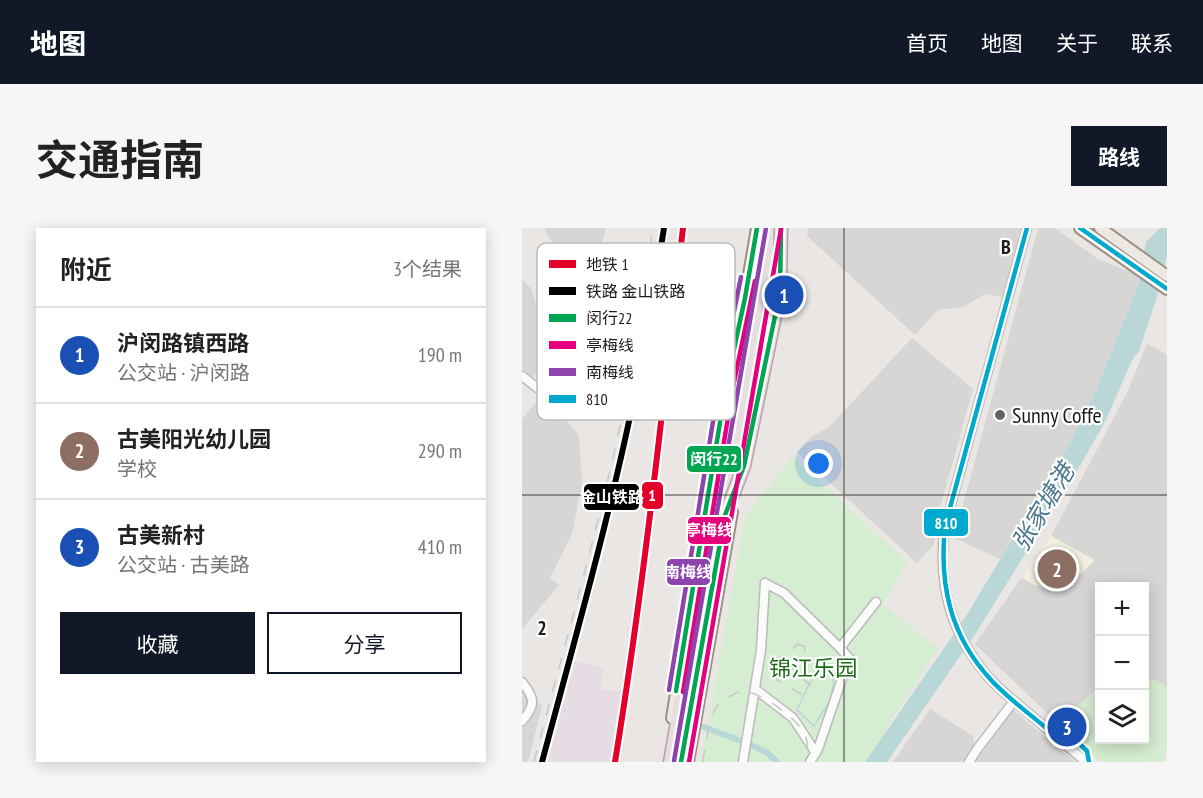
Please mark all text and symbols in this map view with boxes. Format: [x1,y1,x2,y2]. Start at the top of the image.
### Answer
text: 地图 [30,25,86,62]
text: 首页 [906,30,948,57]
text: 地图 [981,30,1023,57]
text: 关于 [1056,30,1098,57]
text: 联系 [1131,30,1173,57]
button: 路线 [1071,126,1167,186]
text: 交通指南 [36,132,204,187]
text: B [1001,234,1011,260]
legend [537,243,735,420]
text: 附近 [60,253,112,286]
text: 地铁 1 [586,254,629,274]
text: 3个结果 [393,256,462,282]
pin: 1 [764,272,804,318]
text: 铁路 金山铁路 [586,281,685,301]
text: 闵行22 [586,308,632,328]
text: 沪闵路镇西路 [117,329,249,357]
text: 亭梅线 [586,335,634,355]
text: 1 [75,342,84,368]
text: 190 m [418,342,462,368]
text: 公交站 · 沪闵路 [117,360,250,386]
text: 南梅线 [586,362,634,382]
text: 810 [586,389,608,409]
place label: Sunny Coffe [1012,401,1102,429]
marker: Sunny Coffe [993,408,1007,422]
text: 古美阳光幼儿园 [117,425,271,453]
text: 2 [75,438,84,464]
text: 290 m [418,438,462,464]
line badge: 闵行22 [686,445,742,473]
text: 闵行22 [690,449,738,469]
your location [804,449,833,478]
water label: 张家塘港 [1005,455,1083,556]
text: 学校 [117,456,157,482]
line badge: 1 [641,481,664,510]
line badge: 金山铁路 [583,483,640,511]
text: 1 [648,485,656,505]
text: 金山铁路 [580,487,644,507]
line badge: 810 [923,508,969,537]
text: 810 [935,513,958,533]
line badge: 亭梅线 [687,516,732,545]
text: 亭梅线 [685,520,733,540]
text: 古美新村 [117,521,205,549]
text: 3 [75,534,84,560]
text: 410 m [418,534,462,560]
pin: 2 [1038,546,1076,592]
text: 公交站 · 古美路 [117,552,250,578]
line badge: 南梅线 [666,558,711,586]
text: 南梅线 [664,562,712,582]
map controls [1095,582,1149,744]
button: + [1095,582,1149,636]
button: 收藏 [60,612,255,674]
button: 分享 [267,612,462,674]
text: 2 [537,615,547,641]
button: − [1095,636,1149,690]
park label: 锦江乐园 [769,654,857,682]
button: layers [1095,690,1149,744]
pin: 3 [1048,704,1086,750]

